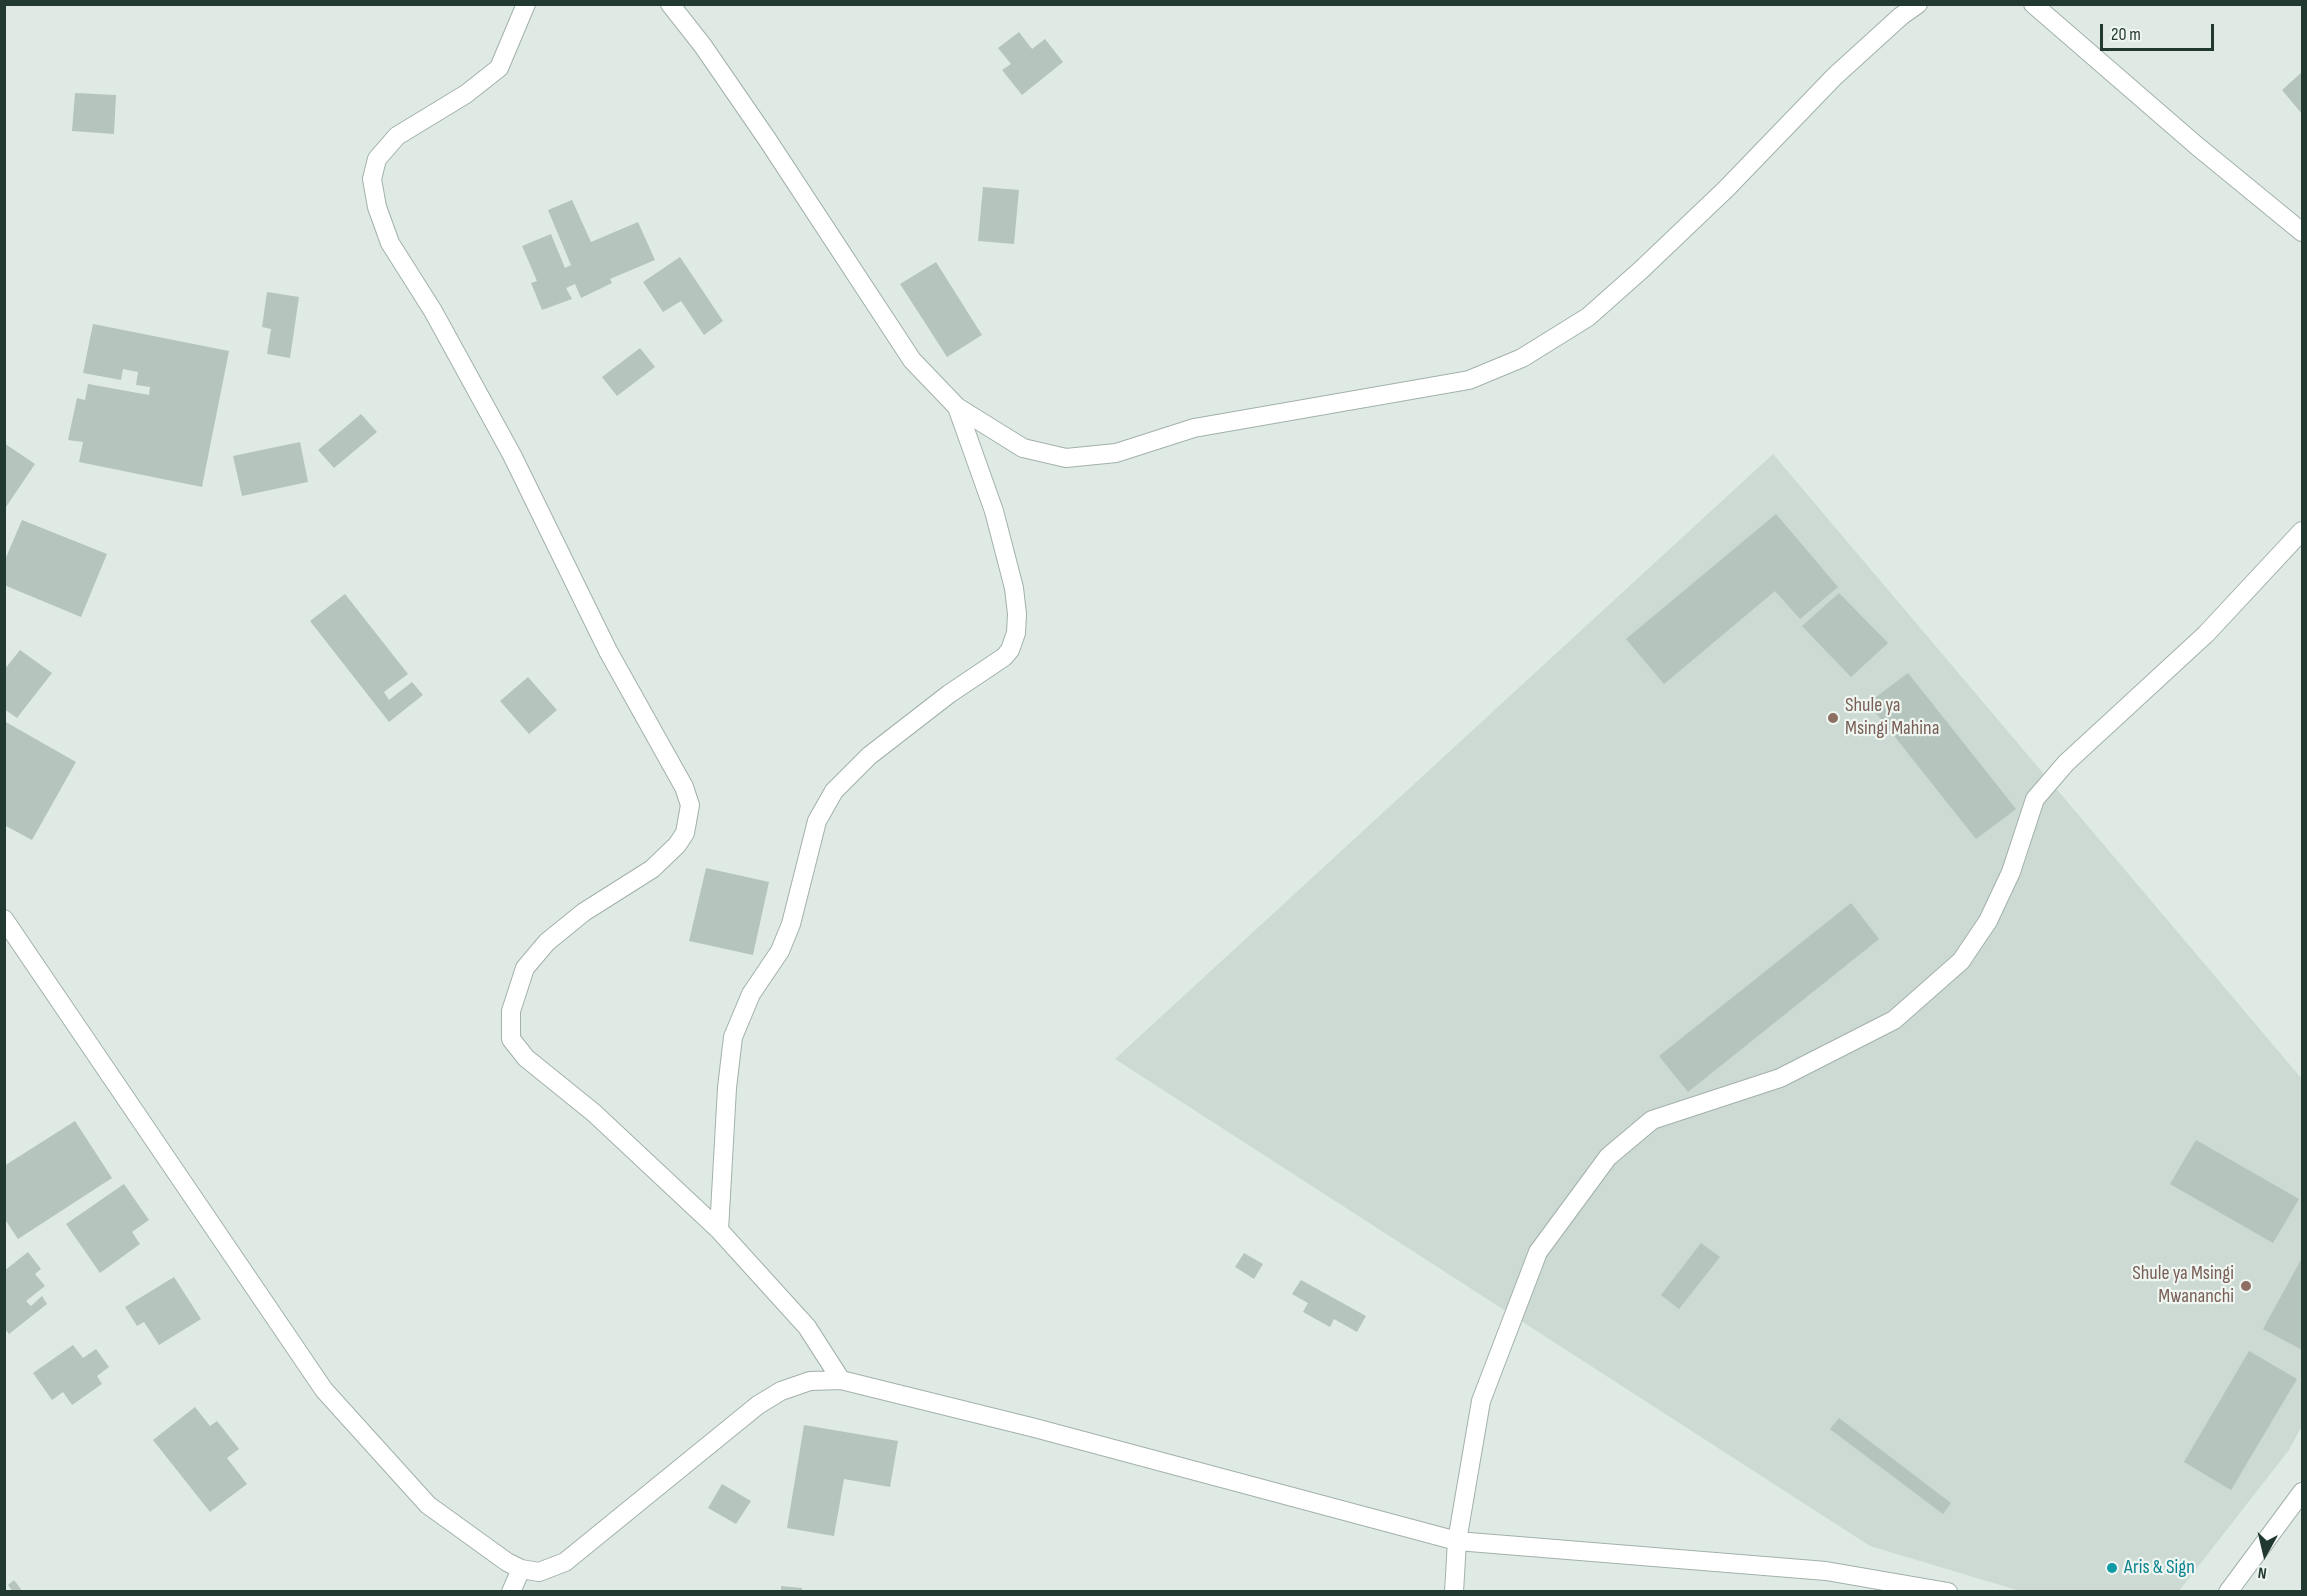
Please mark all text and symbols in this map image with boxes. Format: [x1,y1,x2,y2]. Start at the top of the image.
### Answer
scale bar [2103,12,2217,50]
text: 20 m [2111,24,2141,45]
place label: Shule ya Msingi Mahina [1845,694,1939,741]
marker: Shule ya Msingi Mahina [1826,711,1840,725]
place label: Shule ya Msingi Mwananchi [2132,1262,2234,1309]
marker: Shule ya Msingi Mwananchi [2239,1279,2253,1293]
north arrow [2235,1524,2295,1584]
place label: Aris & Sign [2124,1556,2195,1580]
marker: Aris & Sign [2105,1561,2119,1575]
text: N [2257,1562,2268,1582]

